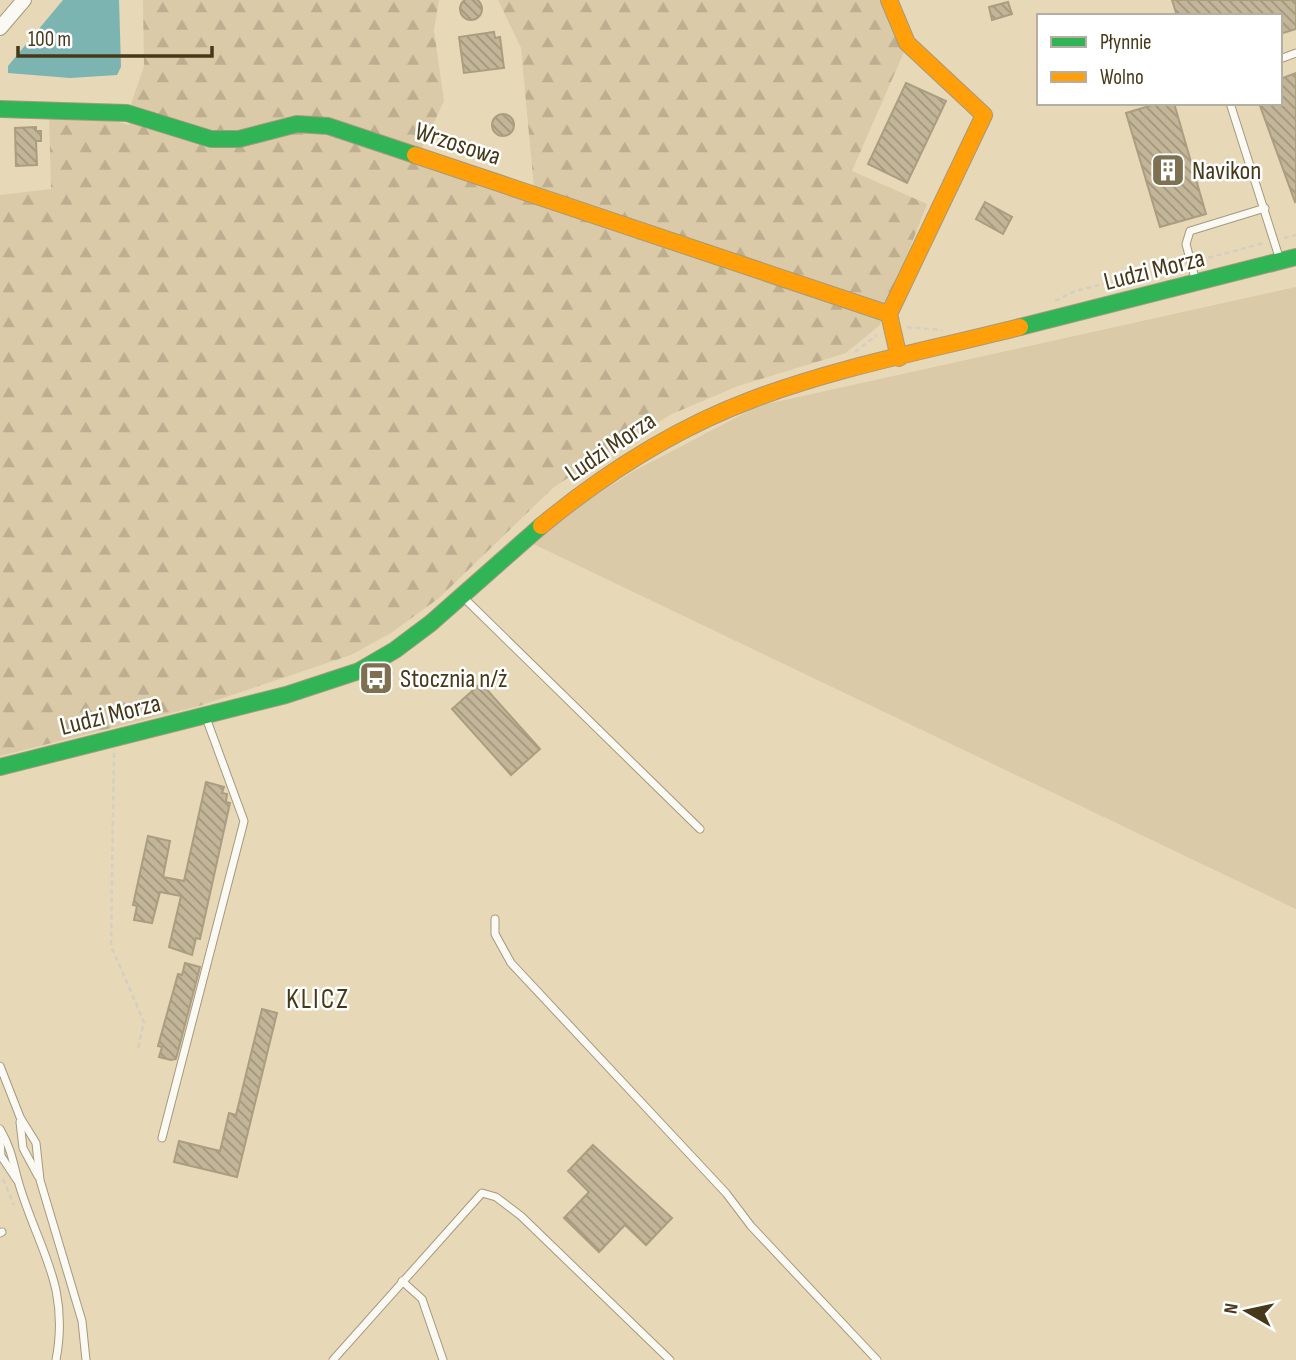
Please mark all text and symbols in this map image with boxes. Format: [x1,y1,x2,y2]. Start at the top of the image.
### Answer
scale bar [18,14,212,58]
legend [1037,14,1282,105]
text: 100 m [28,27,71,52]
text: Płynnie [1100,30,1152,55]
text: Wolno [1100,65,1144,90]
street label: Wrzosowa [411,116,504,173]
building icon: Navikon [1149,151,1187,189]
place label: Navikon [1192,156,1261,187]
street label: Ludzi Morza [1101,243,1208,298]
street label: Ludzi Morza [560,406,662,489]
bus stop icon: Stocznia n/ż [357,659,395,697]
place label: Stocznia n/ż [400,664,507,695]
street label: Ludzi Morza [57,688,164,743]
district label: KLICZ [286,983,350,1016]
north arrow [1212,1276,1282,1346]
text: N [1220,1302,1244,1315]

